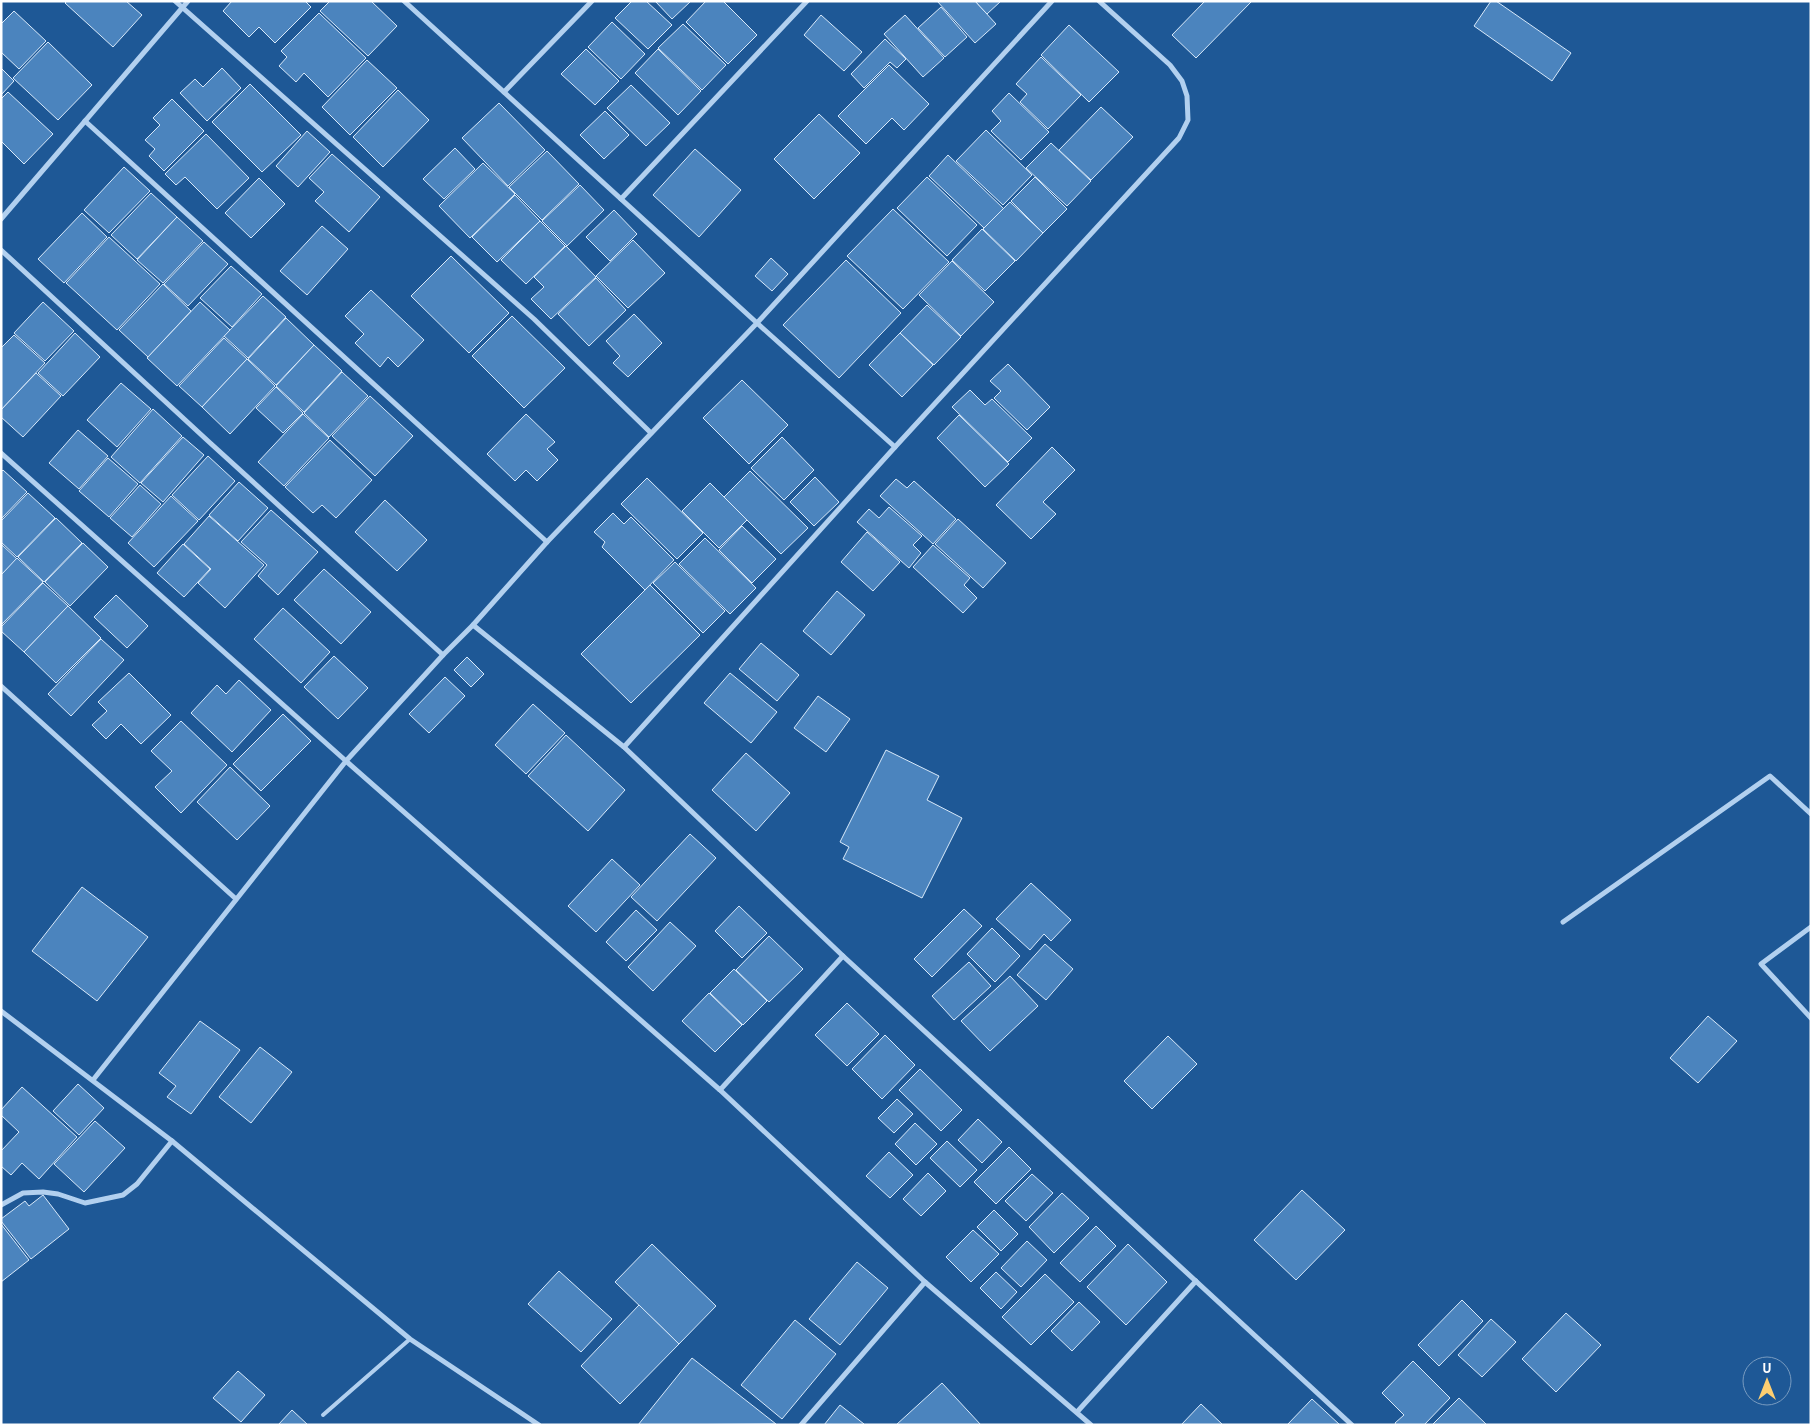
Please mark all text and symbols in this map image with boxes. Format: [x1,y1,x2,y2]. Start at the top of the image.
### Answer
north arrow [1742,1356,1792,1406]
text: U [1763,1362,1772,1376]

